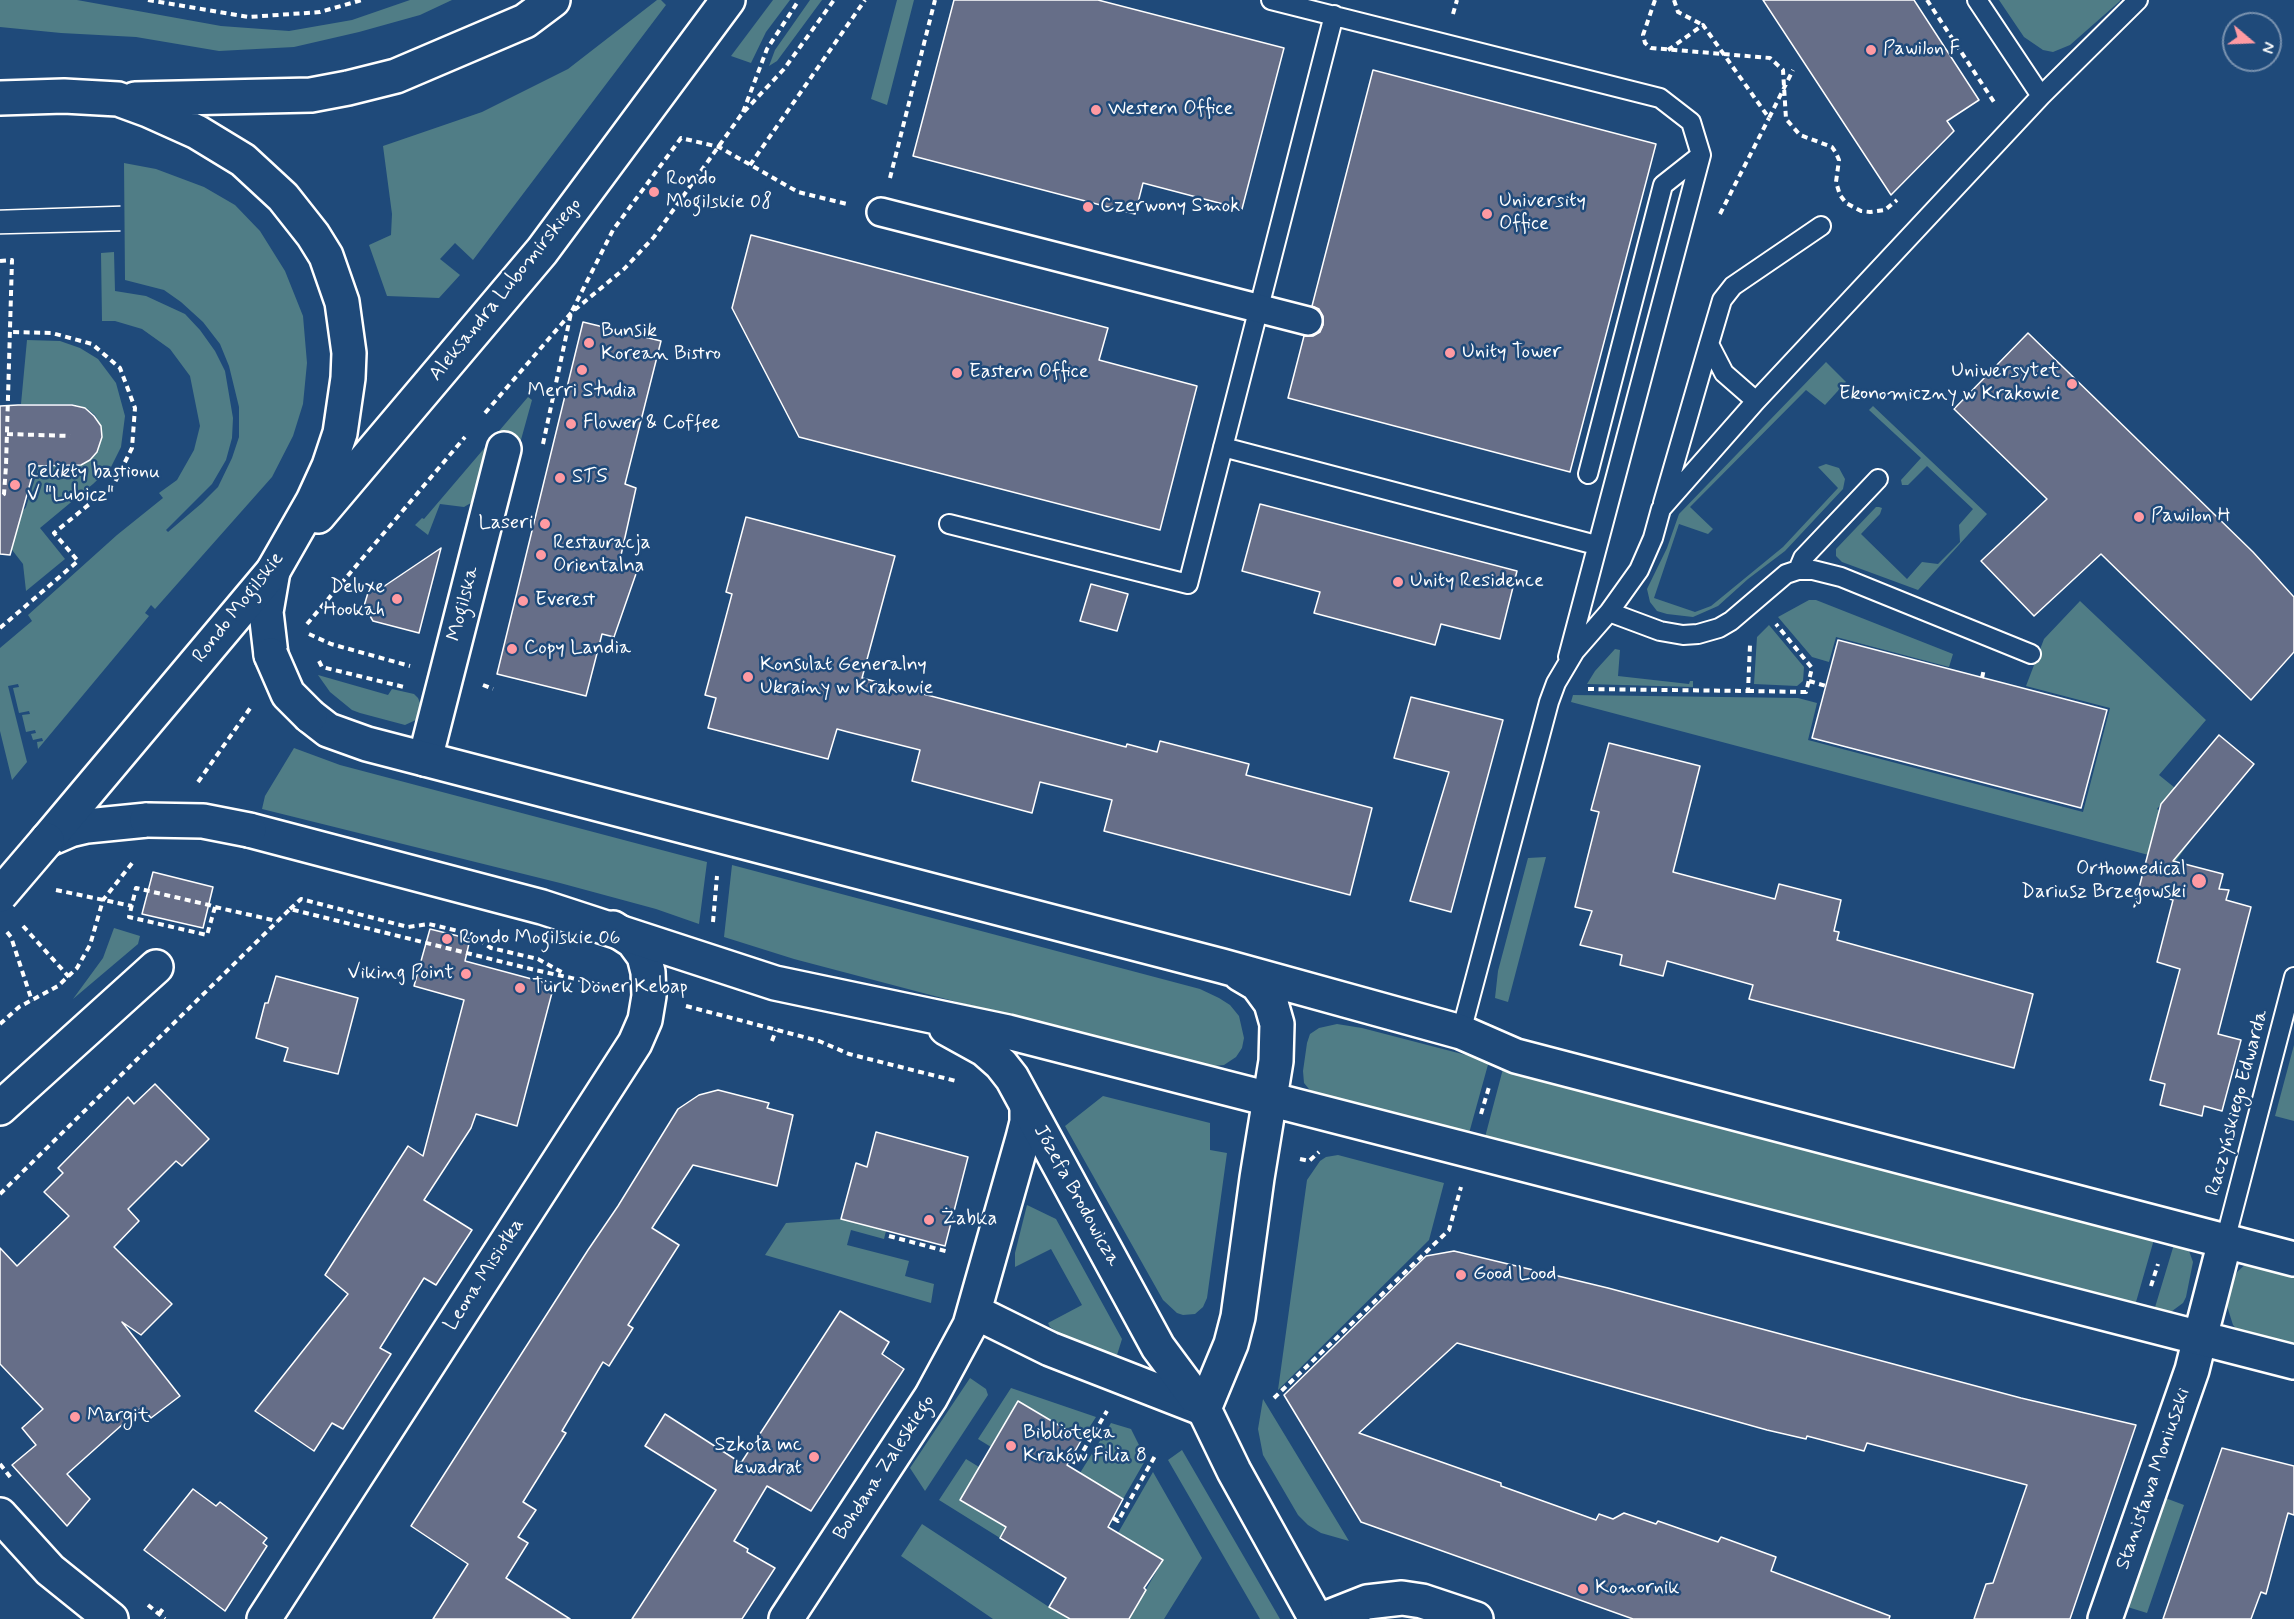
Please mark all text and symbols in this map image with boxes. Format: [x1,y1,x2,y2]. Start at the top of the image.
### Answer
north arrow [2222,12,2282,72]
place label: Pawilon F [1883,38,1960,62]
text: N [2256,39,2279,56]
marker: Pawilon F [1864,43,1878,57]
place label: Western Office [1108,98,1233,122]
marker: Western Office [1089,103,1103,117]
place label: Rondo Mogilskie 08 [666,168,772,215]
marker: Rondo Mogilskie 08 [647,185,661,199]
place label: University Office [1499,190,1586,237]
street label: Aleksandra Lubomirskiego [425,194,587,386]
place label: Czerwony Smok [1100,195,1240,219]
marker: Czerwony Smok [1081,200,1095,214]
marker: University Office [1480,207,1494,221]
place label: Bunsik Korean Bistro [601,320,721,367]
marker: Bunsik Korean Bistro [582,336,596,350]
place label: Unity Tower [1462,341,1561,365]
marker: Unity Tower [1443,346,1457,360]
place label: Uniwersytet Ekonomiczny w Krakowie [1839,360,2060,407]
place label: Eastern Office [969,361,1089,385]
marker: Merri Studia [575,363,589,377]
marker: Eastern Office [950,366,964,380]
marker: Uniwersytet Ekonomiczny w Krakowie [2065,377,2079,391]
place label: Merri Studia [528,380,636,404]
place label: Flower & Coffee [583,412,720,436]
marker: Flower & Coffee [564,417,578,431]
place label: Relikty bastionu V "Lubicz" [27,461,160,508]
place label: STS [572,466,607,490]
marker: STS [553,471,567,485]
marker: Relikty bastionu V "Lubicz" [8,478,22,492]
place label: Pawilon H [2151,505,2231,529]
marker: Pawilon H [2132,510,2146,524]
place label: Laseri [479,512,533,536]
marker: Laseri [538,517,552,531]
place label: Restauracja Orientalna [553,532,651,579]
street label: Rondo Mogilskie [188,548,290,668]
marker: Restauracja Orientalna [534,548,548,562]
street label: Mogilska [443,564,485,644]
place label: Unity Residence [1410,570,1544,594]
marker: Unity Residence [1391,575,1405,589]
place label: Deluxe Hookah [323,576,385,623]
place label: Everest [535,589,595,613]
marker: Deluxe Hookah [390,592,404,606]
marker: Everest [516,594,530,608]
place label: Copy Landia [524,637,631,661]
marker: Copy Landia [505,642,519,656]
place label: Konsulat Generalny Ukrainy w Krakowie [760,654,933,701]
marker: Konsulat Generalny Ukrainy w Krakowie [741,670,755,684]
place label: Orthomedical Dariusz Brzegowski [2021,858,2186,905]
marker: Orthomedical Dariusz Brzegowski [2190,872,2208,890]
place label: Rondo Mogilskie 06 [459,927,621,951]
marker: Rondo Mogilskie 06 [440,932,454,946]
place label: Viking Point [348,962,454,986]
marker: Viking Point [459,967,473,981]
place label: Türk Döner Kebap [532,976,688,1000]
marker: Türk Döner Kebap [513,981,527,995]
street label: Raczyńskiego Edwarda [2202,1007,2274,1199]
street label: Józefa Brodowicza [1027,1121,1125,1271]
place label: Żabka [941,1208,997,1232]
marker: Żabka [922,1213,936,1227]
street label: Leona Misiołka [440,1214,530,1336]
place label: Good Lood [1473,1263,1556,1287]
marker: Good Lood [1454,1268,1468,1282]
street label: Stanisława Moniuszki [2112,1385,2196,1573]
street label: Bohdana Zaleskiego [829,1391,941,1545]
place label: Margit [87,1405,149,1429]
marker: Margit [68,1410,82,1424]
place label: Biblioteka Kraków Filia 8 [1023,1422,1147,1469]
place label: Szkoła mc kwadrat [715,1434,802,1481]
marker: Biblioteka Kraków Filia 8 [1004,1439,1018,1453]
marker: Szkoła mc kwadrat [807,1450,821,1464]
place label: Komornik [1595,1577,1680,1601]
marker: Komornik [1576,1582,1590,1596]

